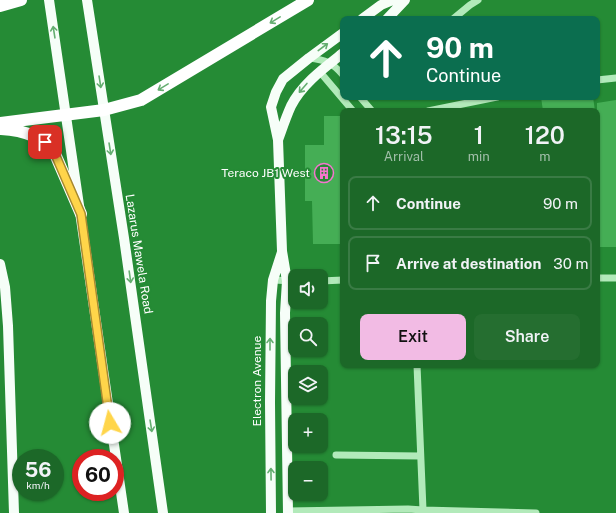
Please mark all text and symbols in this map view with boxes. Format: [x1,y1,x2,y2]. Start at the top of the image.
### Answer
one-way arrow [269,17,281,25]
one-way arrow [50,26,58,39]
text: 90 m [426,31,494,64]
icon: ahead [360,32,412,84]
one-way arrow [318,43,329,51]
text: Continue [426,65,501,86]
one-way arrow [96,76,104,89]
one-way arrow [299,83,308,94]
one-way arrow [157,84,169,92]
text: 13:15 [375,121,433,149]
text: 1 [474,121,484,149]
text: 120 [525,121,565,149]
pin [28,125,62,159]
icon: arrive [34,131,56,153]
one-way arrow [106,142,114,155]
text: Arrival [384,149,424,164]
text: min [468,149,490,164]
text: m [539,149,550,164]
building icon: Teraco JB1 West [313,162,335,184]
place label: Teraco JB1 West [221,166,310,180]
icon: ahead [362,192,384,214]
street label: Lazarus Mawela Road [123,193,155,315]
text: Continue [396,195,461,212]
text: 90 m [543,195,578,212]
icon: arrive [362,252,384,274]
text: Arrive at destination [396,255,541,272]
text: 30 m [553,255,589,272]
map controls [288,269,328,501]
button: sound [288,269,328,309]
one-way arrow [126,270,134,283]
button: Exit [360,314,466,360]
button: Share [474,314,580,360]
button: search [288,317,328,357]
street label: Electron Avenue [250,335,264,426]
one-way arrow [266,338,274,351]
button: layers [288,365,328,405]
position arrow [89,402,131,444]
button: + [288,413,328,453]
one-way arrow [147,419,155,432]
speed limit sign: 60 [72,449,124,501]
text: 56 [25,458,51,482]
button: − [288,461,328,501]
one-way arrow [267,468,275,481]
text: km/h [26,479,50,491]

